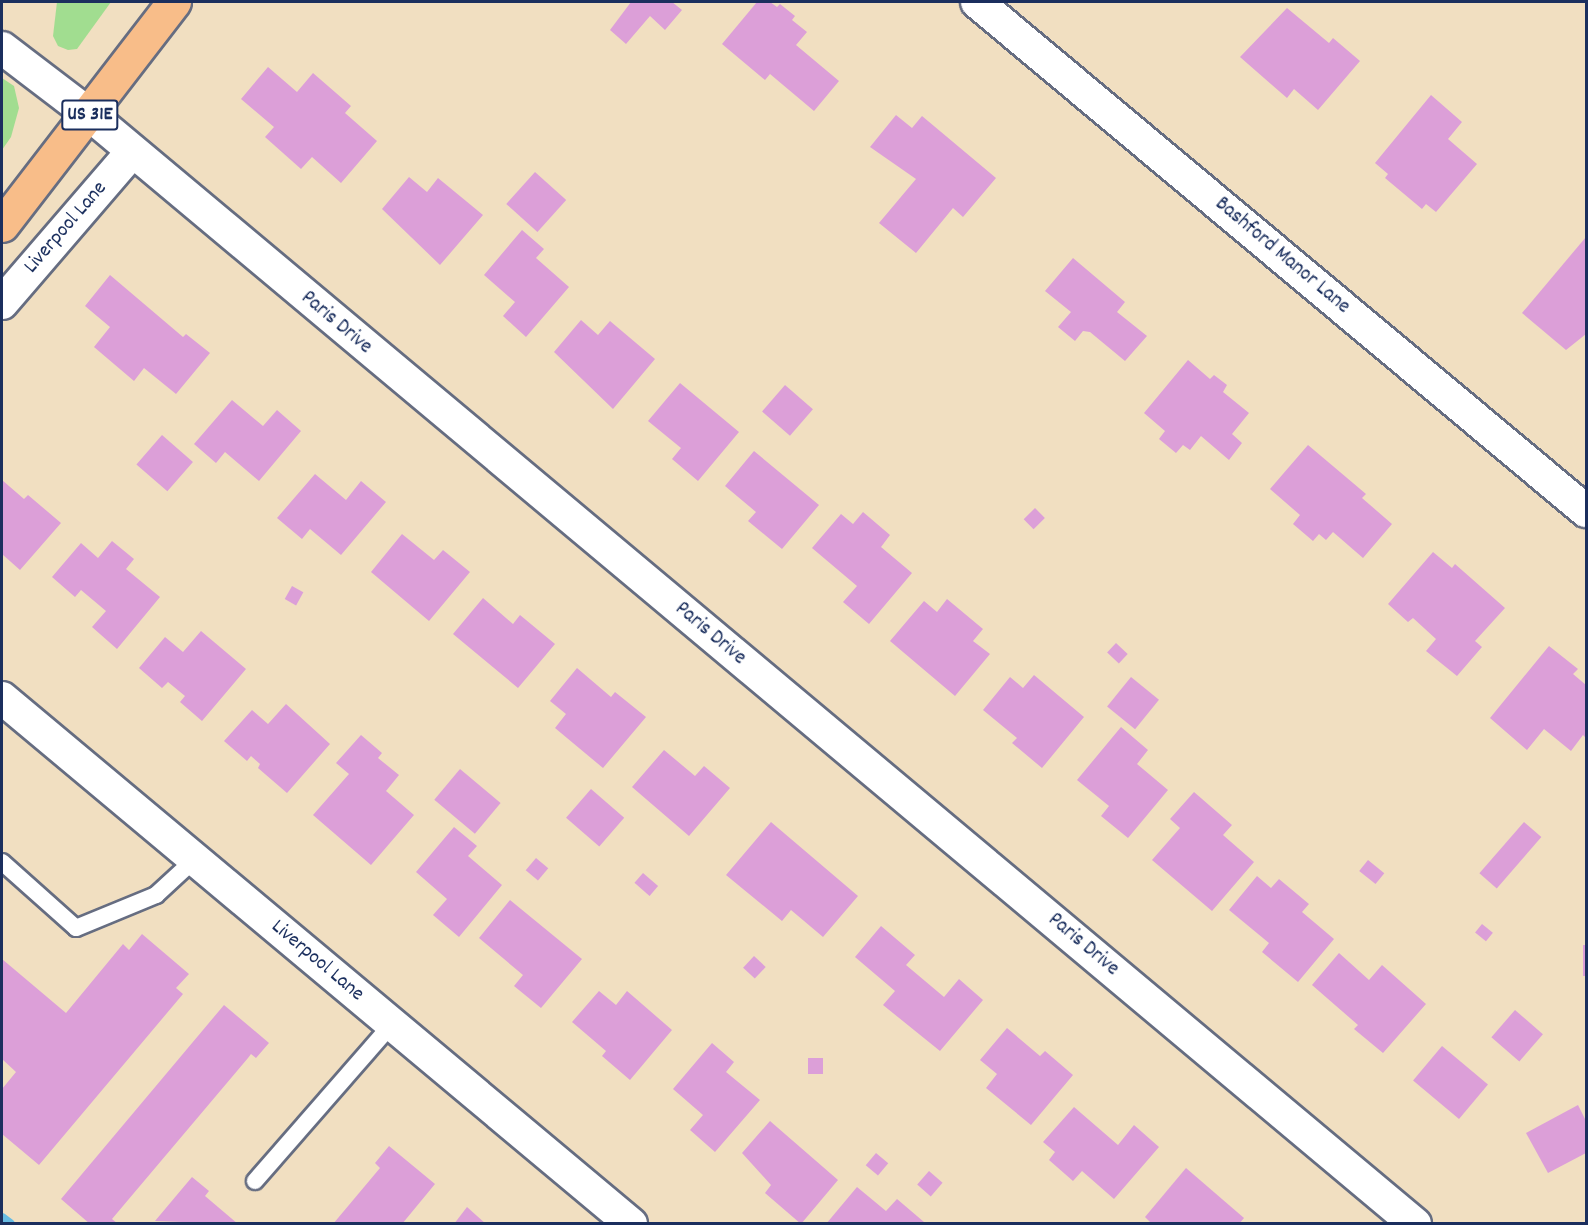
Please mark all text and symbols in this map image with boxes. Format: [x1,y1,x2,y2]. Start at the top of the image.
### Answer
road number: US 31E [60,98,120,132]
street label: Liverpool Lane [19,177,113,279]
street label: Bashford Manor Lane [1209,192,1355,320]
street label: Paris Drive [295,286,377,360]
street label: Paris Drive [669,597,751,671]
street label: Paris Drive [1042,908,1124,982]
street label: Liverpool Lane [265,915,369,1007]

